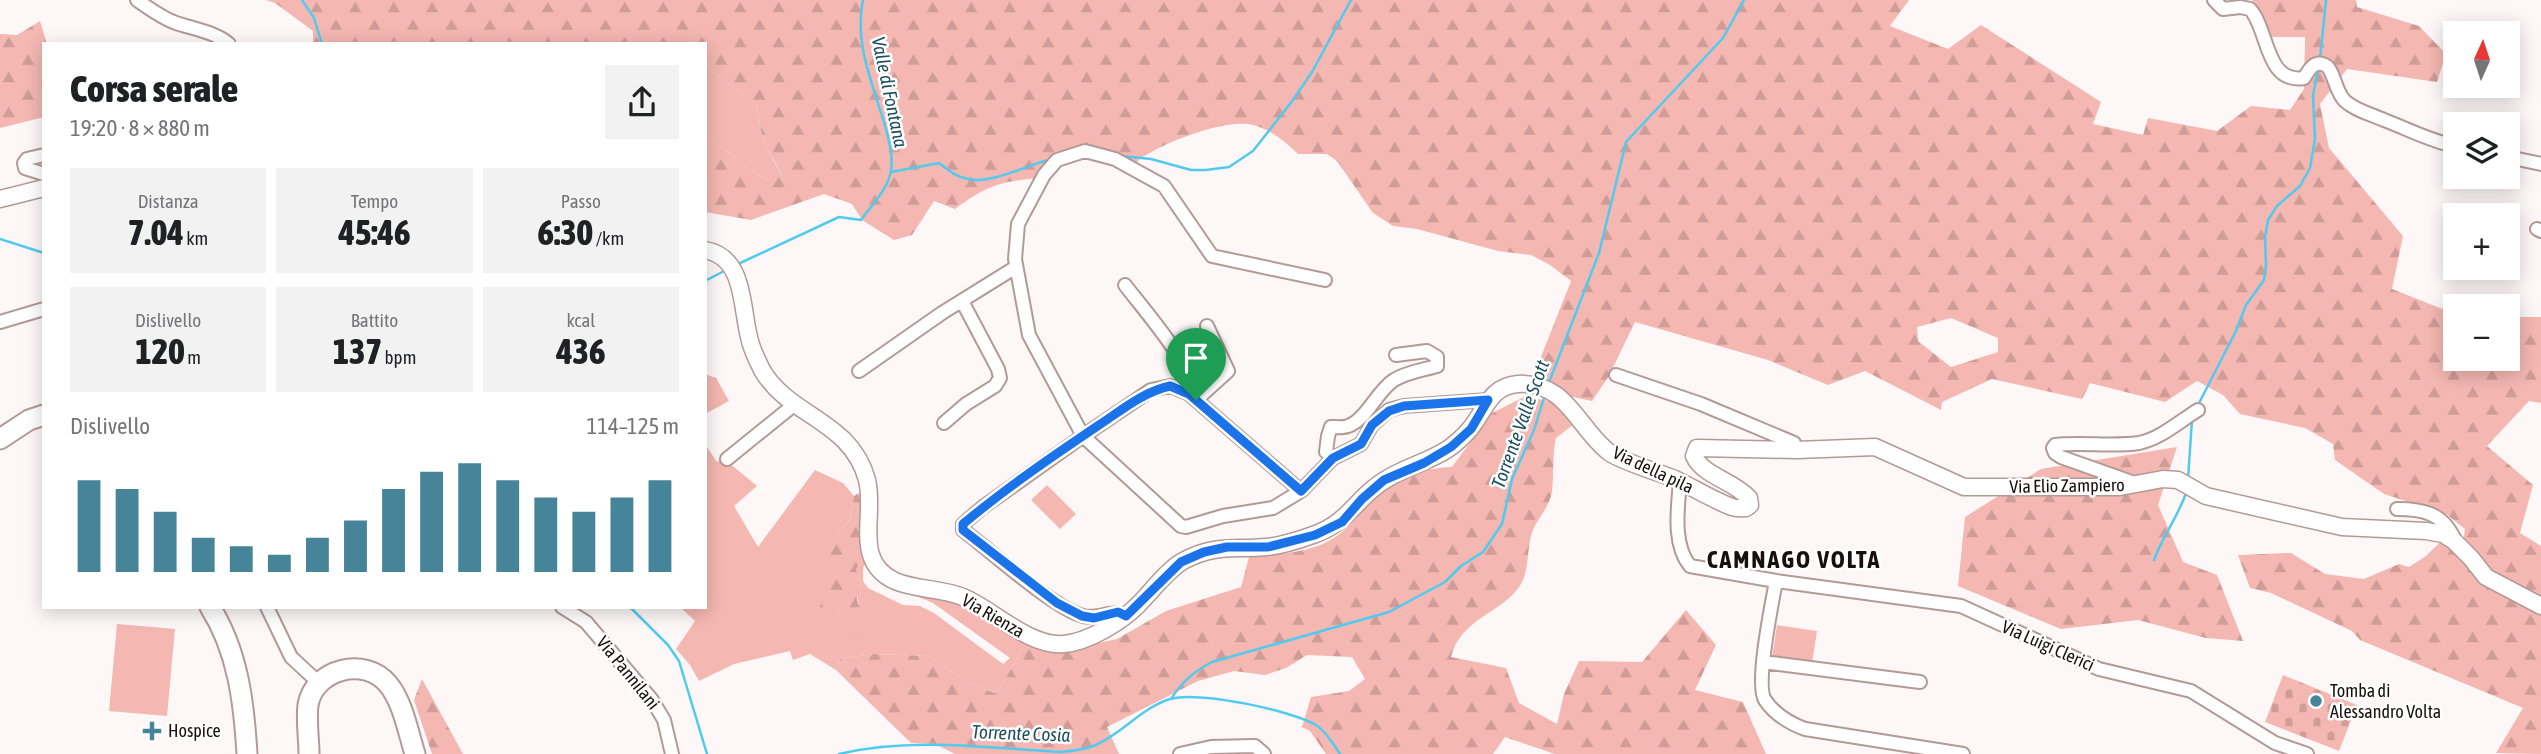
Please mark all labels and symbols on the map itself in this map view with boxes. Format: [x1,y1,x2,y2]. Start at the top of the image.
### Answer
north arrow [2443,21,2520,98]
water label: Valle di Fontana [868,35,912,149]
pin [1166,328,1226,400]
water label: Torrente Valle Scott [1487,357,1554,491]
street label: Via della pila [1609,442,1697,497]
street label: Via Elio Zampiero [2009,474,2125,497]
district label: CAMNAGO VOLTA [1707,546,1881,573]
street label: Via Rienza [958,589,1028,642]
street label: Via Luigi Clerici [1999,616,2098,675]
street label: Via Pannilani [592,632,664,714]
place label: Tomba di Alessandro Volta [2330,680,2441,722]
marker: Tomba di Alessandro Volta [2308,693,2324,709]
place label: Hospice [168,720,221,741]
water label: Torrente Cosia [971,720,1071,746]
marker: Hospice [142,721,162,741]

